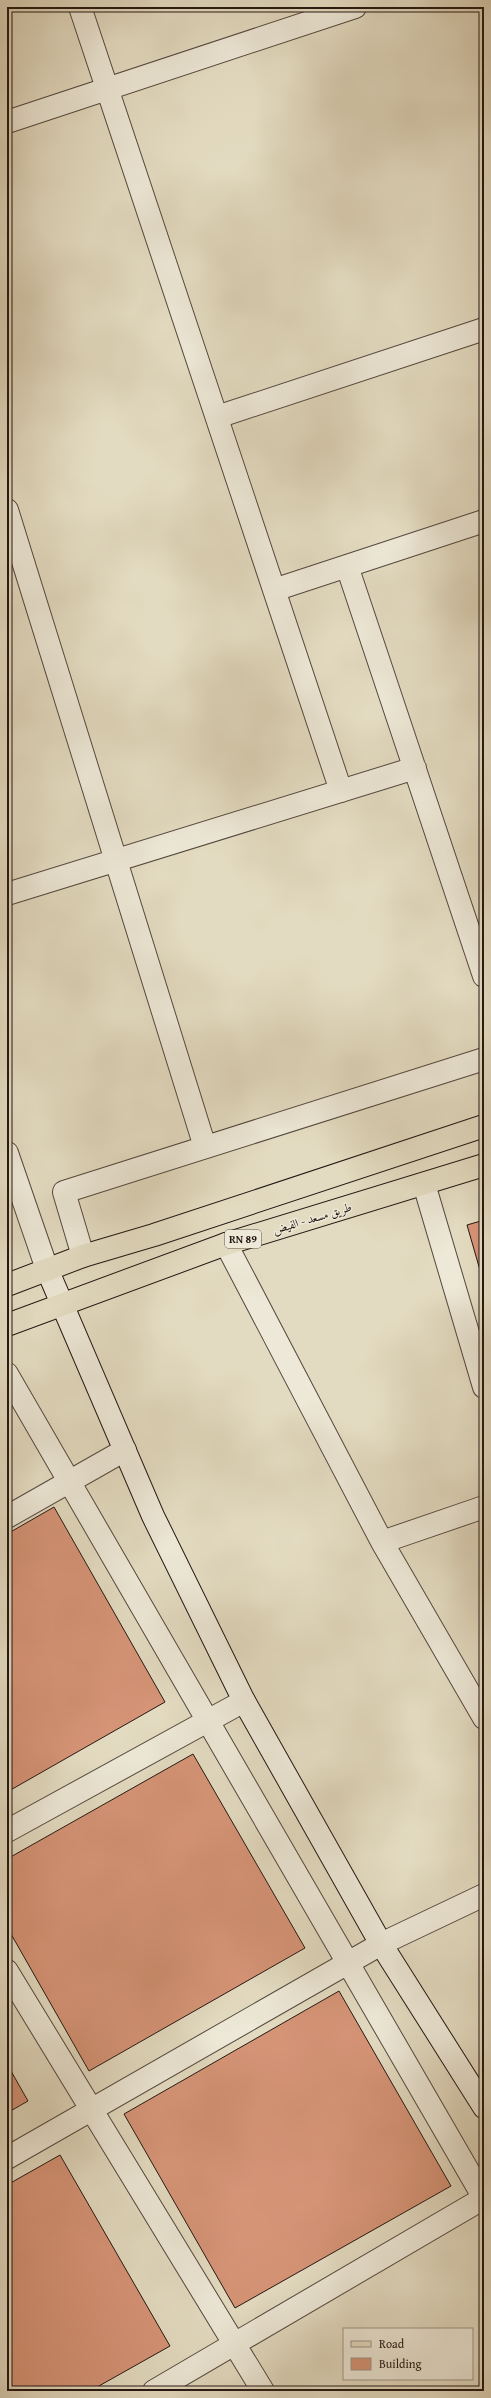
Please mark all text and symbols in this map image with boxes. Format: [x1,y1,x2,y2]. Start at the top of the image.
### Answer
street label: طريق مسعد - الفيض [270,1198,354,1238]
road number: RN 89 [225,1230,261,1248]
legend [343,2328,473,2380]
text: Road [379,2335,405,2352]
text: Building [379,2355,422,2372]

